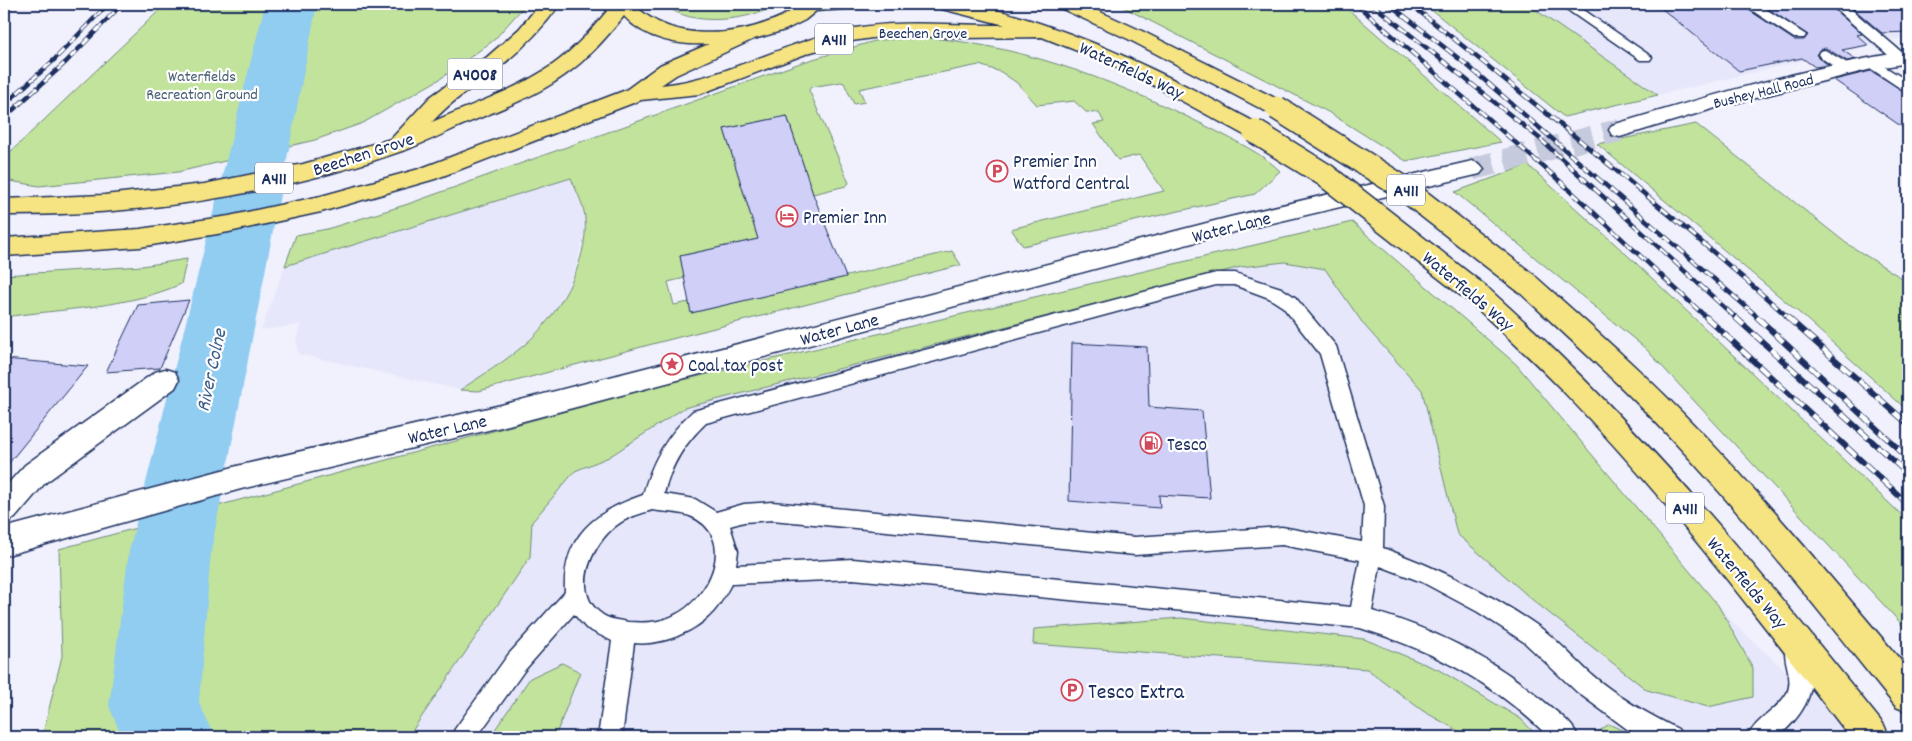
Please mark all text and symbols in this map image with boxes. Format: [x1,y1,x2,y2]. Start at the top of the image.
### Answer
road number: A411 [815,23,853,54]
street label: Beechen Grove [879,23,967,46]
street label: Waterfields Way [1074,36,1188,108]
road number: A4008 [448,59,502,90]
park label: Waterfields Recreation Ground [146,66,258,107]
street label: Bushey Hall Road [1711,69,1816,116]
street label: Beechen Grove [310,127,418,185]
place label: Premier Inn Watford Central [1013,150,1130,199]
parking icon: Premier Inn Watford Central [985,159,1009,183]
road number: A411 [255,162,293,194]
road number: A411 [1387,174,1425,206]
hotel icon: Premier Inn [775,204,799,228]
place label: Premier Inn [803,206,887,233]
street label: Water Lane [1190,207,1274,252]
street label: Waterfields Way [1415,246,1519,339]
street label: Water Lane [798,308,882,355]
water label: River Colne [190,325,236,415]
place icon: Coal tax post [660,352,684,376]
place label: Coal tax post [688,354,783,381]
street label: Water Lane [406,409,490,454]
fuel station icon: Tesco [1139,431,1163,455]
place label: Tesco [1167,433,1207,460]
road number: A411 [1666,492,1704,524]
street label: Waterfields Way [1699,532,1792,636]
parking icon: Tesco Extra [1060,678,1084,702]
place label: Tesco Extra [1088,678,1185,709]

